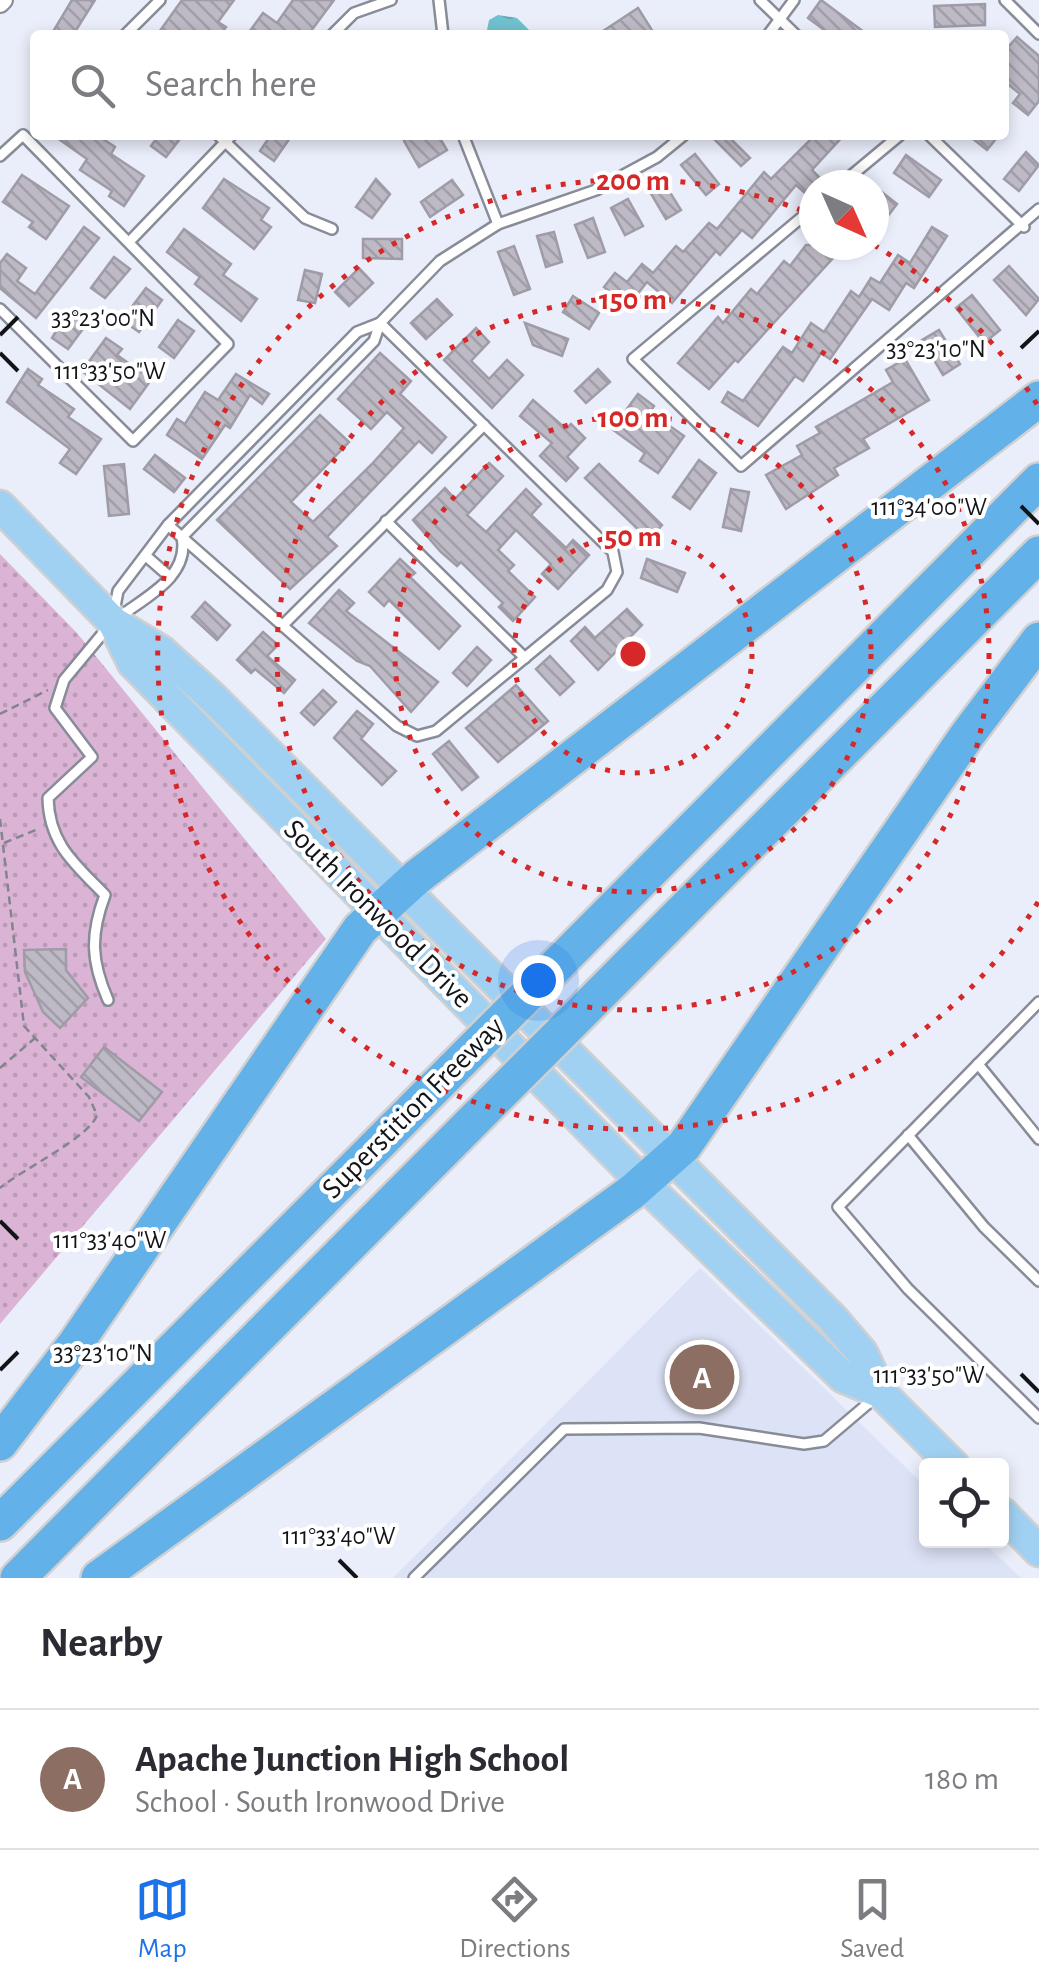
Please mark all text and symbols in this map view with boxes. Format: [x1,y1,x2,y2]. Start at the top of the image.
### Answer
search box [30,30,1009,140]
icon: search [65,58,120,113]
text: Search here [145,66,317,104]
text: 200 m [596,166,670,196]
north arrow [799,170,889,260]
text: 150 m [599,285,667,315]
text: 33°23'00"N [51,306,155,331]
text: 33°23'10"N [886,337,986,362]
text: 111°33'50"W [54,359,166,384]
text: 100 m [598,403,668,433]
text: 111°34'00"W [871,495,988,520]
text: 50 m [604,522,662,552]
centre of rings [615,636,651,672]
street label: South Ironwood Drive [278,814,478,1014]
your location [513,955,564,1006]
street label: Superstition Freeway [316,1011,510,1205]
text: 111°33'40"W [54,1228,167,1253]
pin: A [670,1340,734,1414]
text: 33°23'10"N [53,1341,153,1366]
text: 111°33'50"W [873,1363,985,1388]
map controls [919,1458,1009,1548]
button: locate [919,1458,1009,1548]
text: 111°33'40"W [283,1524,396,1549]
text: Nearby [40,1622,163,1664]
text: Apache Junction High School [135,1741,569,1779]
text: A [63,1763,82,1795]
text: 180 m [925,1763,999,1795]
text: School · South Ironwood Drive [135,1786,505,1818]
tab: Map [135,1872,190,1966]
tab: Directions [459,1872,571,1966]
tab: Saved [840,1872,904,1966]

